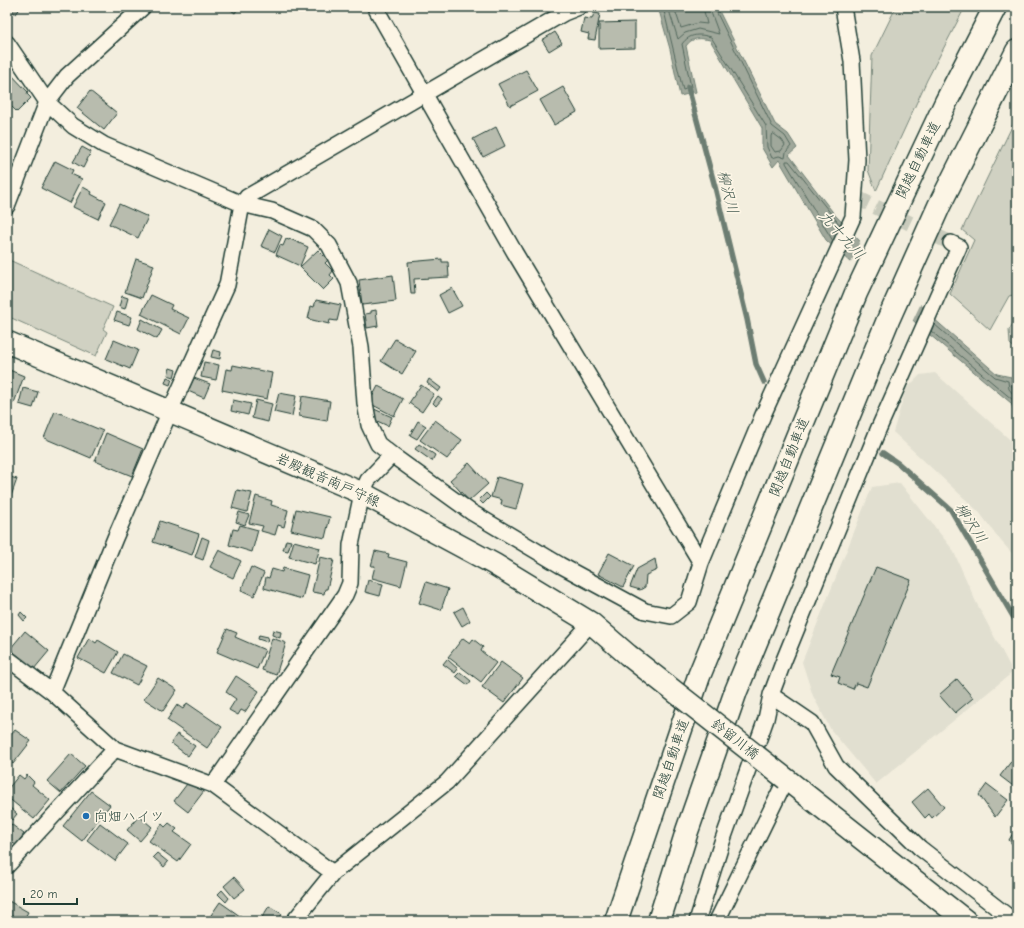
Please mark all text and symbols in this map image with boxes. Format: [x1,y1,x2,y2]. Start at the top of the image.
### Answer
street label: 関越自動車道 [892,119,944,201]
water label: 柳沢川 [714,168,742,216]
water label: 九十九川 [815,207,869,263]
street label: 関越自動車道 [765,415,813,499]
street label: 岩殿観音南戸守線 [273,449,383,511]
water label: 柳沢川 [951,499,991,547]
street label: 鈴留川橋 [708,715,762,763]
street label: 関越自動車道 [649,717,693,801]
place label: 向畑ハイツ [94,808,164,825]
marker: 向畑ハイツ [81,811,91,821]
scale bar [24,880,77,906]
text: 20 m [30,887,58,901]

